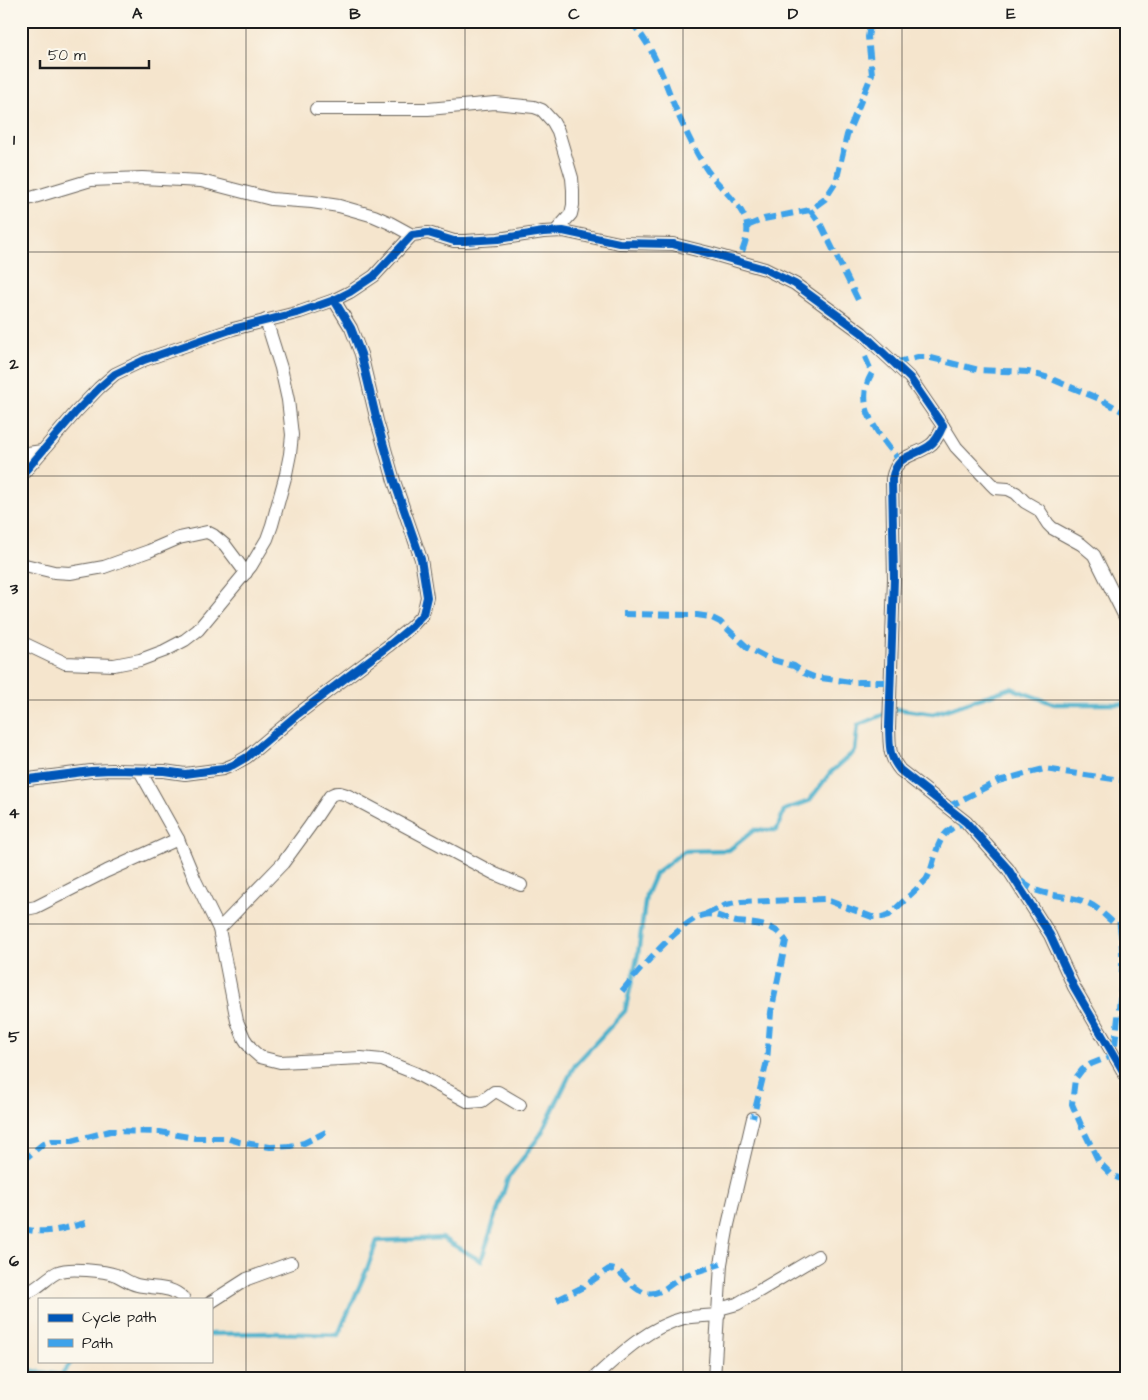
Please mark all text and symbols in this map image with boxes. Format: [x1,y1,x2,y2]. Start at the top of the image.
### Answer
text: A [132,3,143,25]
text: B [349,3,361,25]
text: C [568,3,580,25]
text: D [788,3,799,25]
text: E [1006,3,1016,25]
scale bar [40,38,149,70]
text: 50 m [48,45,86,66]
text: 1 [13,129,16,151]
text: 2 [8,353,19,375]
text: 3 [9,578,19,600]
text: 4 [9,802,20,824]
text: 5 [8,1026,20,1048]
text: 6 [9,1250,19,1272]
legend [38,1298,212,1362]
text: Cycle path [82,1307,157,1329]
text: Path [82,1333,113,1354]

